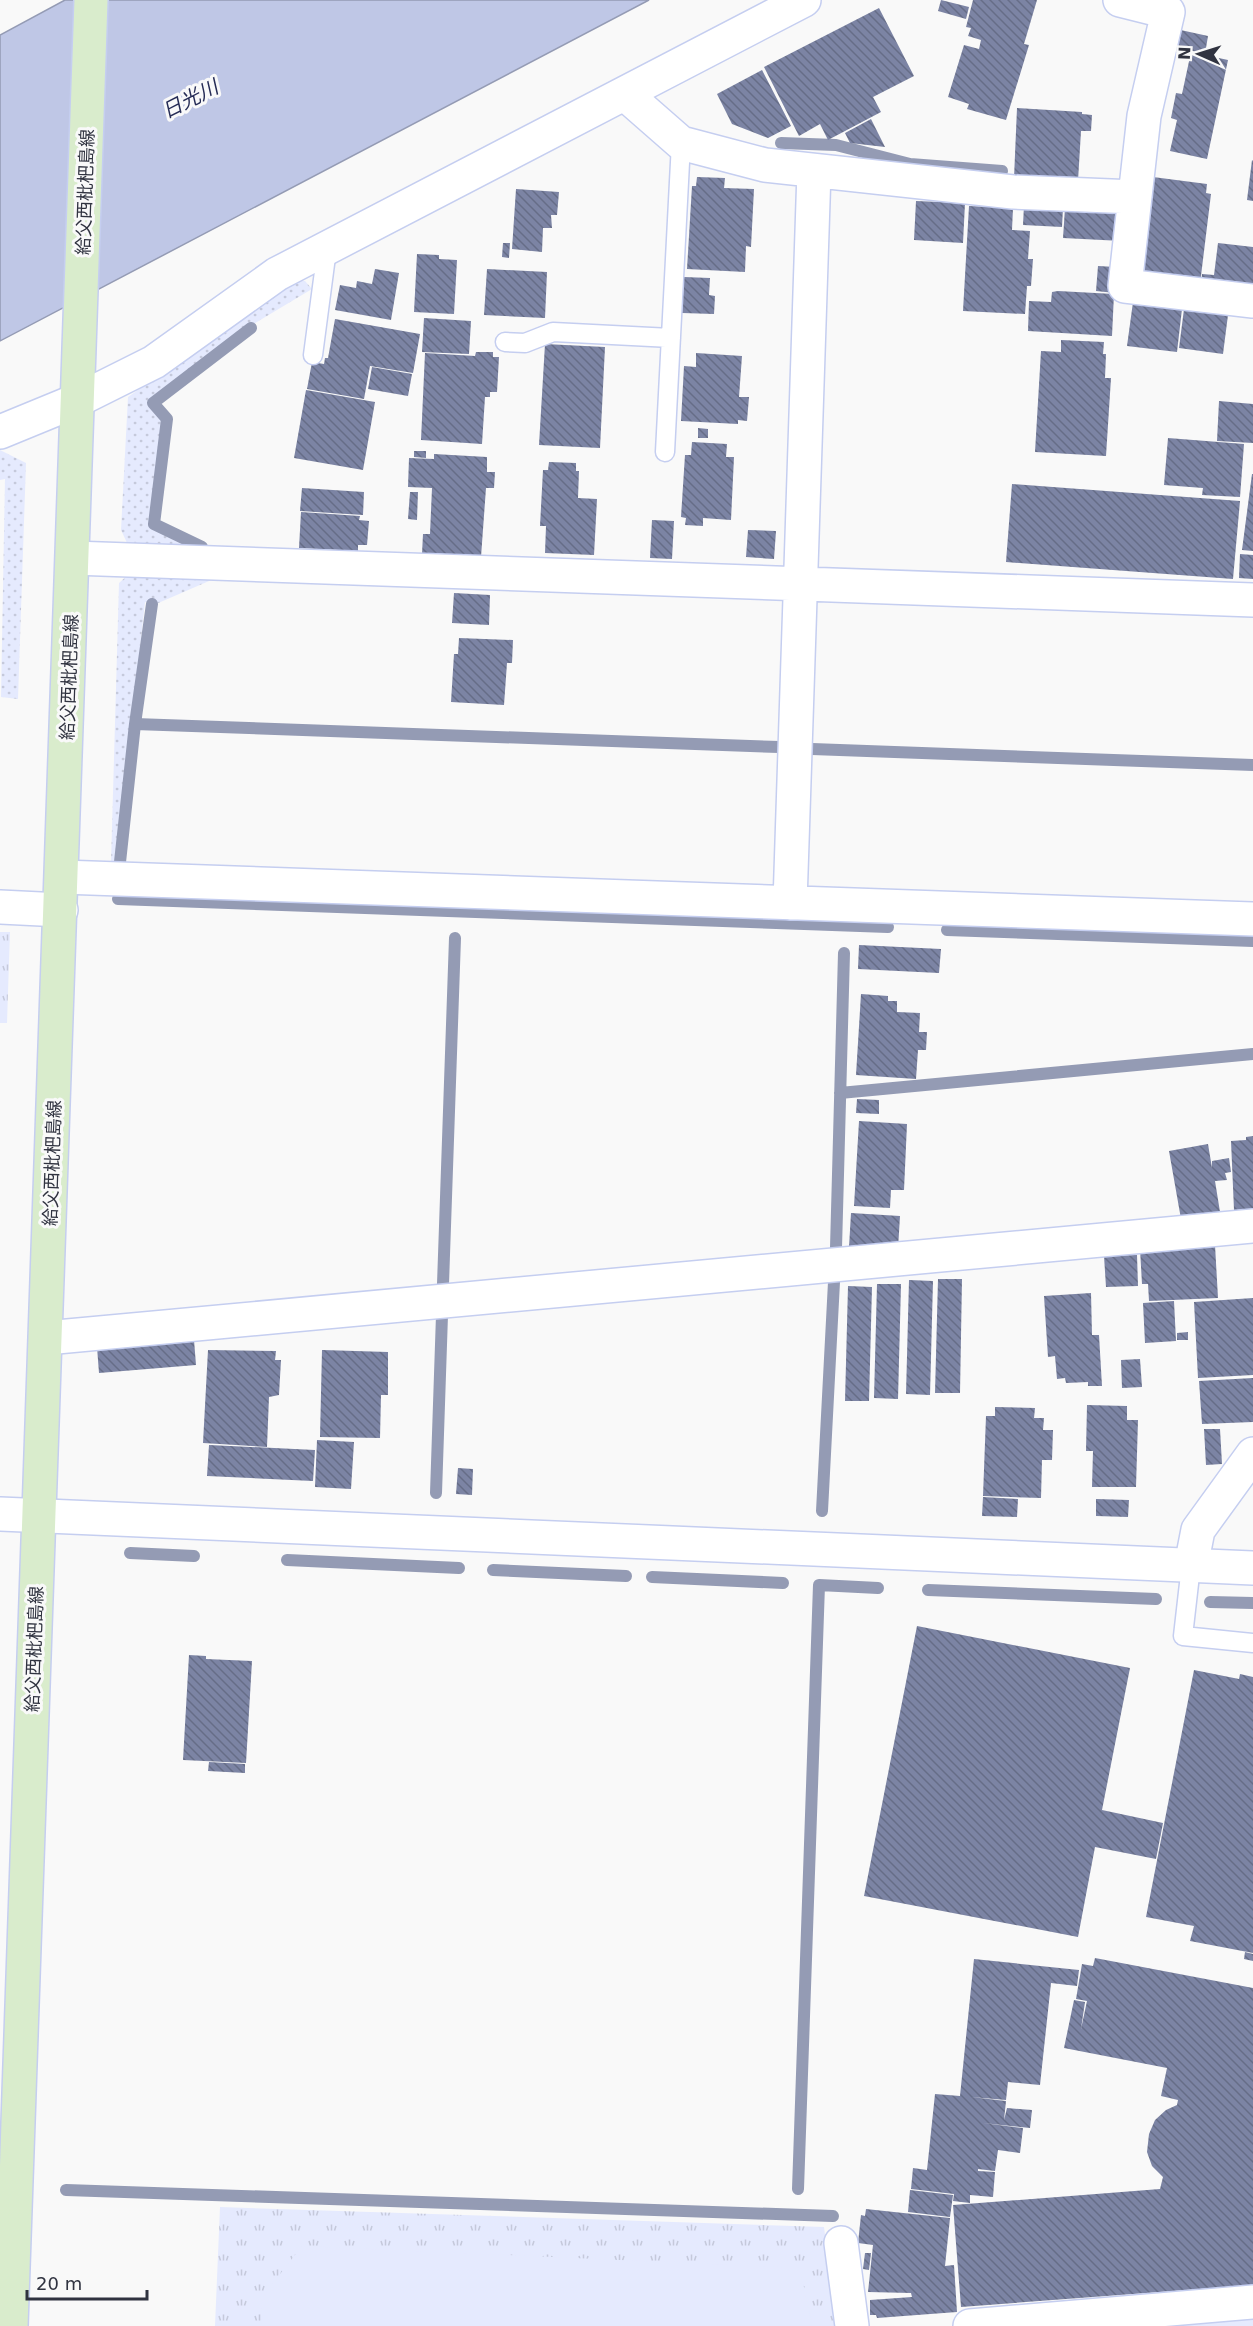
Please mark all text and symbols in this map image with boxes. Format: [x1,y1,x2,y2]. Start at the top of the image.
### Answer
north arrow [1169,24,1229,84]
text: N [1175,46,1194,60]
water label: 日光川 [158,74,224,123]
street label: 給父西枇杷島線 [72,129,98,255]
street label: 給父西枇杷島線 [56,614,82,740]
street label: 給父西枇杷島線 [39,1100,65,1226]
street label: 給父西枇杷島線 [21,1586,47,1712]
scale bar [27,2263,147,2301]
text: 20 m [36,2273,82,2294]

